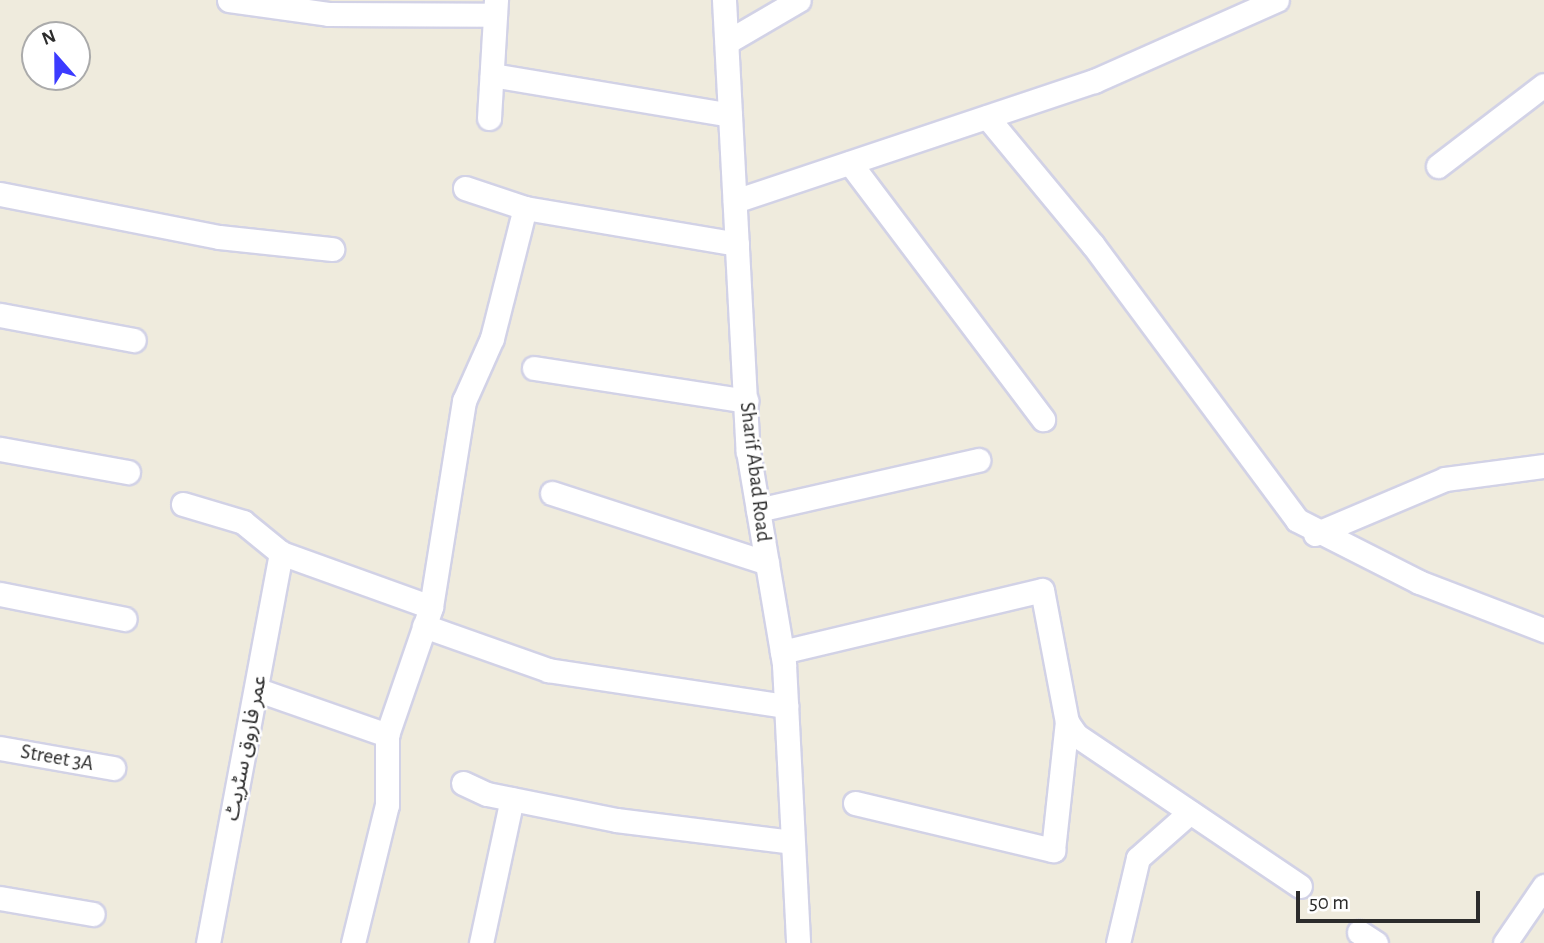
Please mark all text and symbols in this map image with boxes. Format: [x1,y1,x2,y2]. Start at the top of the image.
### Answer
north arrow [21,21,91,91]
text: N [39,27,59,49]
street label: Sharif Abad Road [734,401,776,543]
street label: عمر فاروق سٹریٹ [220,673,272,823]
street label: Street 3A [19,739,95,777]
scale bar [1299,876,1483,920]
text: 50 m [1309,892,1349,913]

